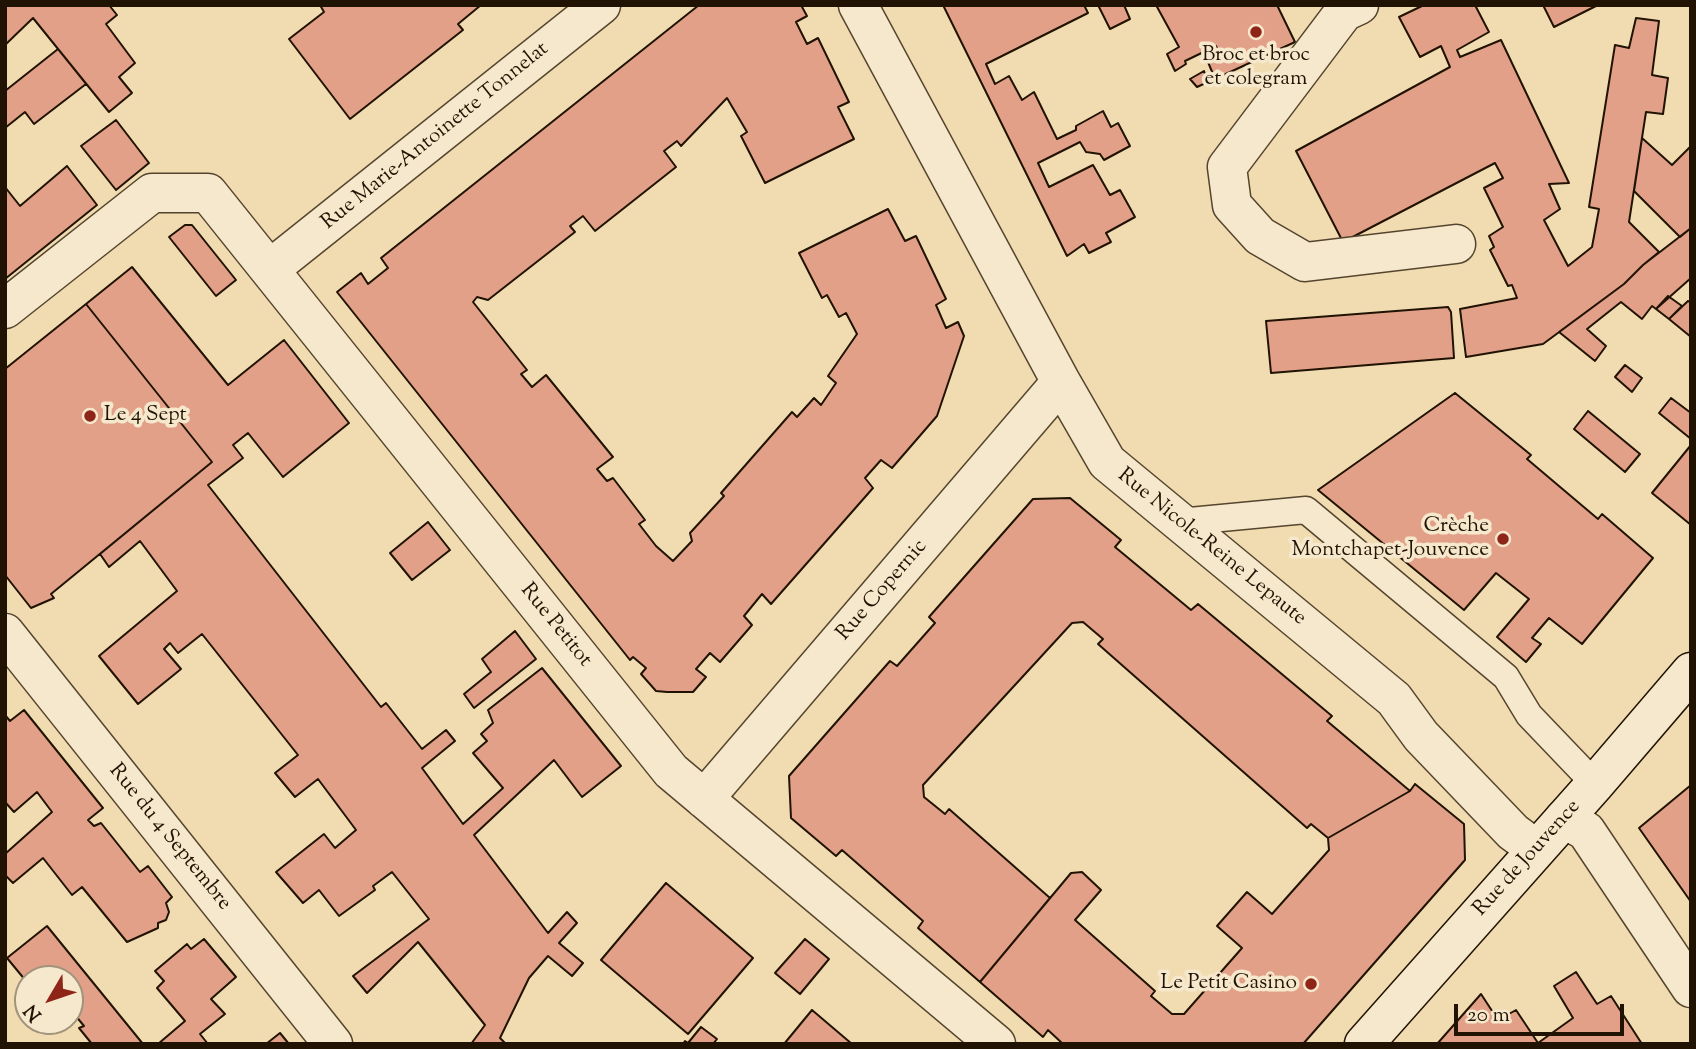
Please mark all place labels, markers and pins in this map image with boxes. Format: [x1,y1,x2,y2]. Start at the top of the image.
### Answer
marker: Broc et broc et colegram [1248,24,1264,40]
place label: Broc et broc et colegram [1202,43,1310,93]
place label: Le 4 Sept [104,403,187,429]
marker: Le 4 Sept [82,408,98,424]
place label: Crèche Montchapet-Jouvence [1292,514,1489,564]
marker: Crèche Montchapet-Jouvence [1495,531,1511,547]
place label: Le Petit Casino [1161,971,1297,997]
marker: Le Petit Casino [1303,976,1319,992]

